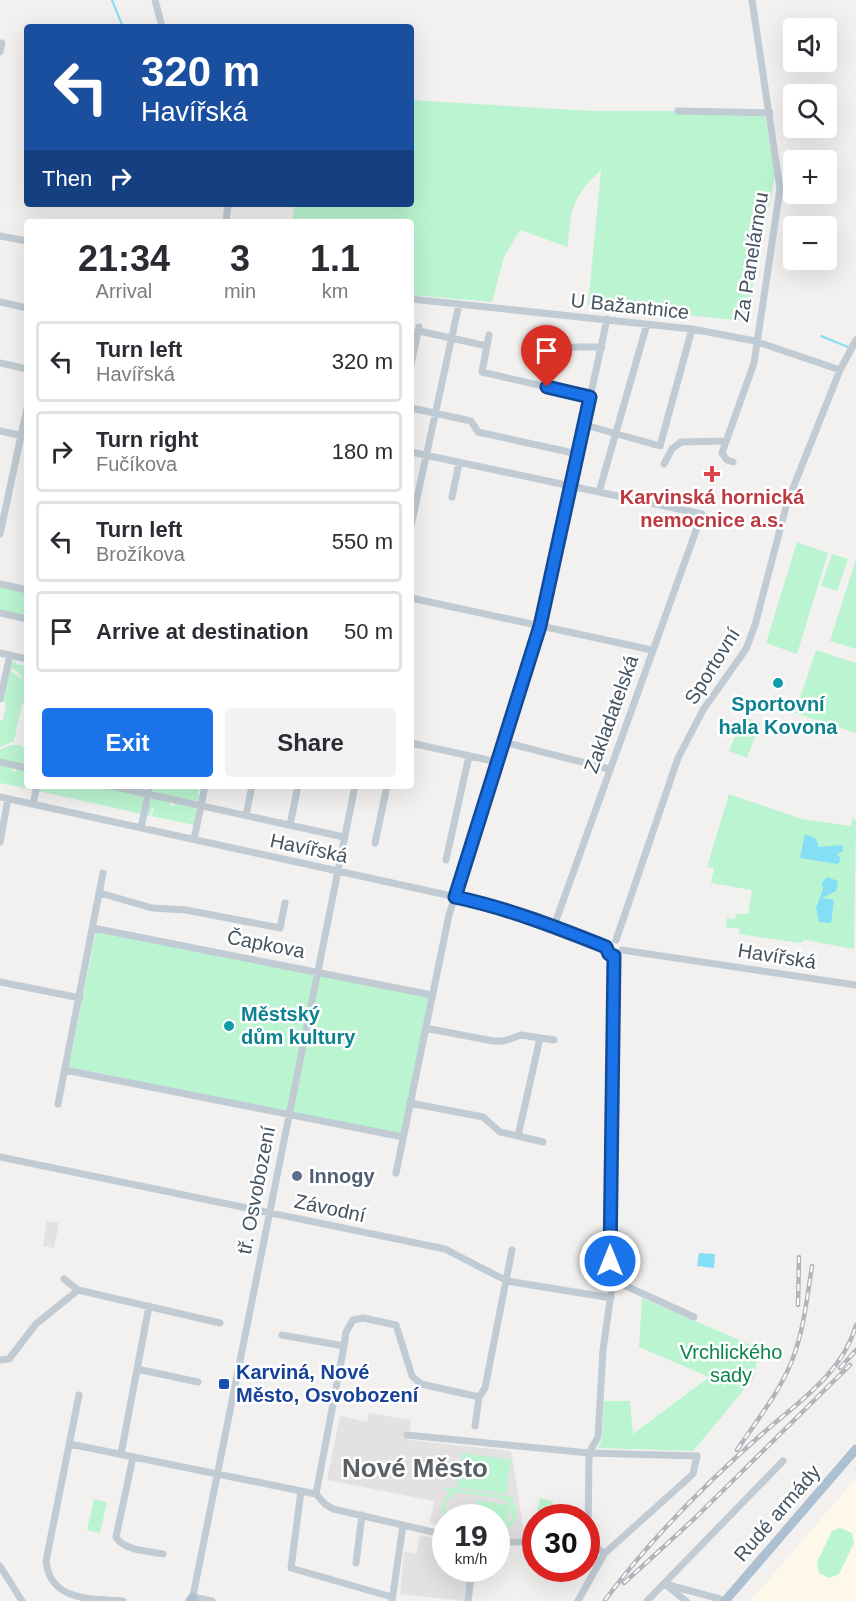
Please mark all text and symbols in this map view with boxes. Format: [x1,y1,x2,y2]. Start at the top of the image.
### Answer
map controls [783,18,837,270]
button: sound [783,18,837,72]
icon: left [42,48,120,126]
text: 320 m [141,48,260,95]
button: search [783,84,837,138]
text: Havířská [141,97,248,127]
button: + [783,150,837,204]
icon: right [104,162,137,195]
text: Then [42,166,92,191]
street label: Za Panelárnou [730,190,772,324]
button: − [783,216,837,270]
text: 21:34 [78,238,170,279]
text: 3 [230,238,250,279]
text: 1.1 [310,238,360,279]
text: Arrival [96,280,152,302]
text: min [224,280,256,302]
text: km [322,280,348,302]
street label: U Bažantnice [570,289,690,323]
pin [521,325,572,387]
icon: arrive [530,334,563,367]
text: Turn left [96,337,182,362]
icon: left [45,345,78,378]
text: 320 m [332,349,393,374]
text: Havířská [96,363,175,385]
text: Turn right [96,427,198,452]
icon: right [45,435,78,468]
text: 180 m [332,439,393,464]
text: Fučíkova [96,453,177,475]
marker: Karvinská hornická nemocnice a.s. [703,465,721,483]
place label: Karvinská hornická nemocnice a.s. [620,486,805,531]
text: Turn left [96,517,182,542]
icon: left [45,525,78,558]
text: 550 m [332,529,393,554]
text: Brožíkova [96,543,185,565]
icon: arrive [45,615,78,648]
text: Arrive at destination [96,619,309,644]
text: 50 m [344,619,393,644]
street label: Sportovní [680,623,744,708]
street label: Zakladatelská [580,651,643,776]
marker: Sportovní hala Kovona [771,676,785,690]
place label: Sportovní hala Kovona [719,693,838,738]
button: Exit [42,708,213,777]
button: Share [225,708,396,777]
street label: Havířská [268,829,351,867]
street label: Čapkova [225,926,308,962]
street label: Havířská [736,939,819,973]
place label: Městský dům kultury [241,1003,356,1048]
marker: Městský dům kultury [222,1019,236,1033]
street label: tř. Osvobození [233,1124,279,1256]
place label: Innogy [309,1165,375,1187]
marker: Innogy [290,1169,304,1183]
street label: Závodní [292,1190,368,1226]
position arrow [578,1229,642,1293]
park label: Vrchlického sady [680,1341,782,1386]
place label: Karviná, Nové Město, Osvobození [236,1361,420,1406]
marker: Karviná, Nové Město, Osvobození [217,1377,231,1391]
district label: Nové Město [342,1453,488,1483]
street label: Rudé armády [729,1460,825,1566]
speed limit sign: 30 [522,1504,600,1582]
text: 19 [454,1519,488,1552]
text: km/h [455,1550,487,1567]

